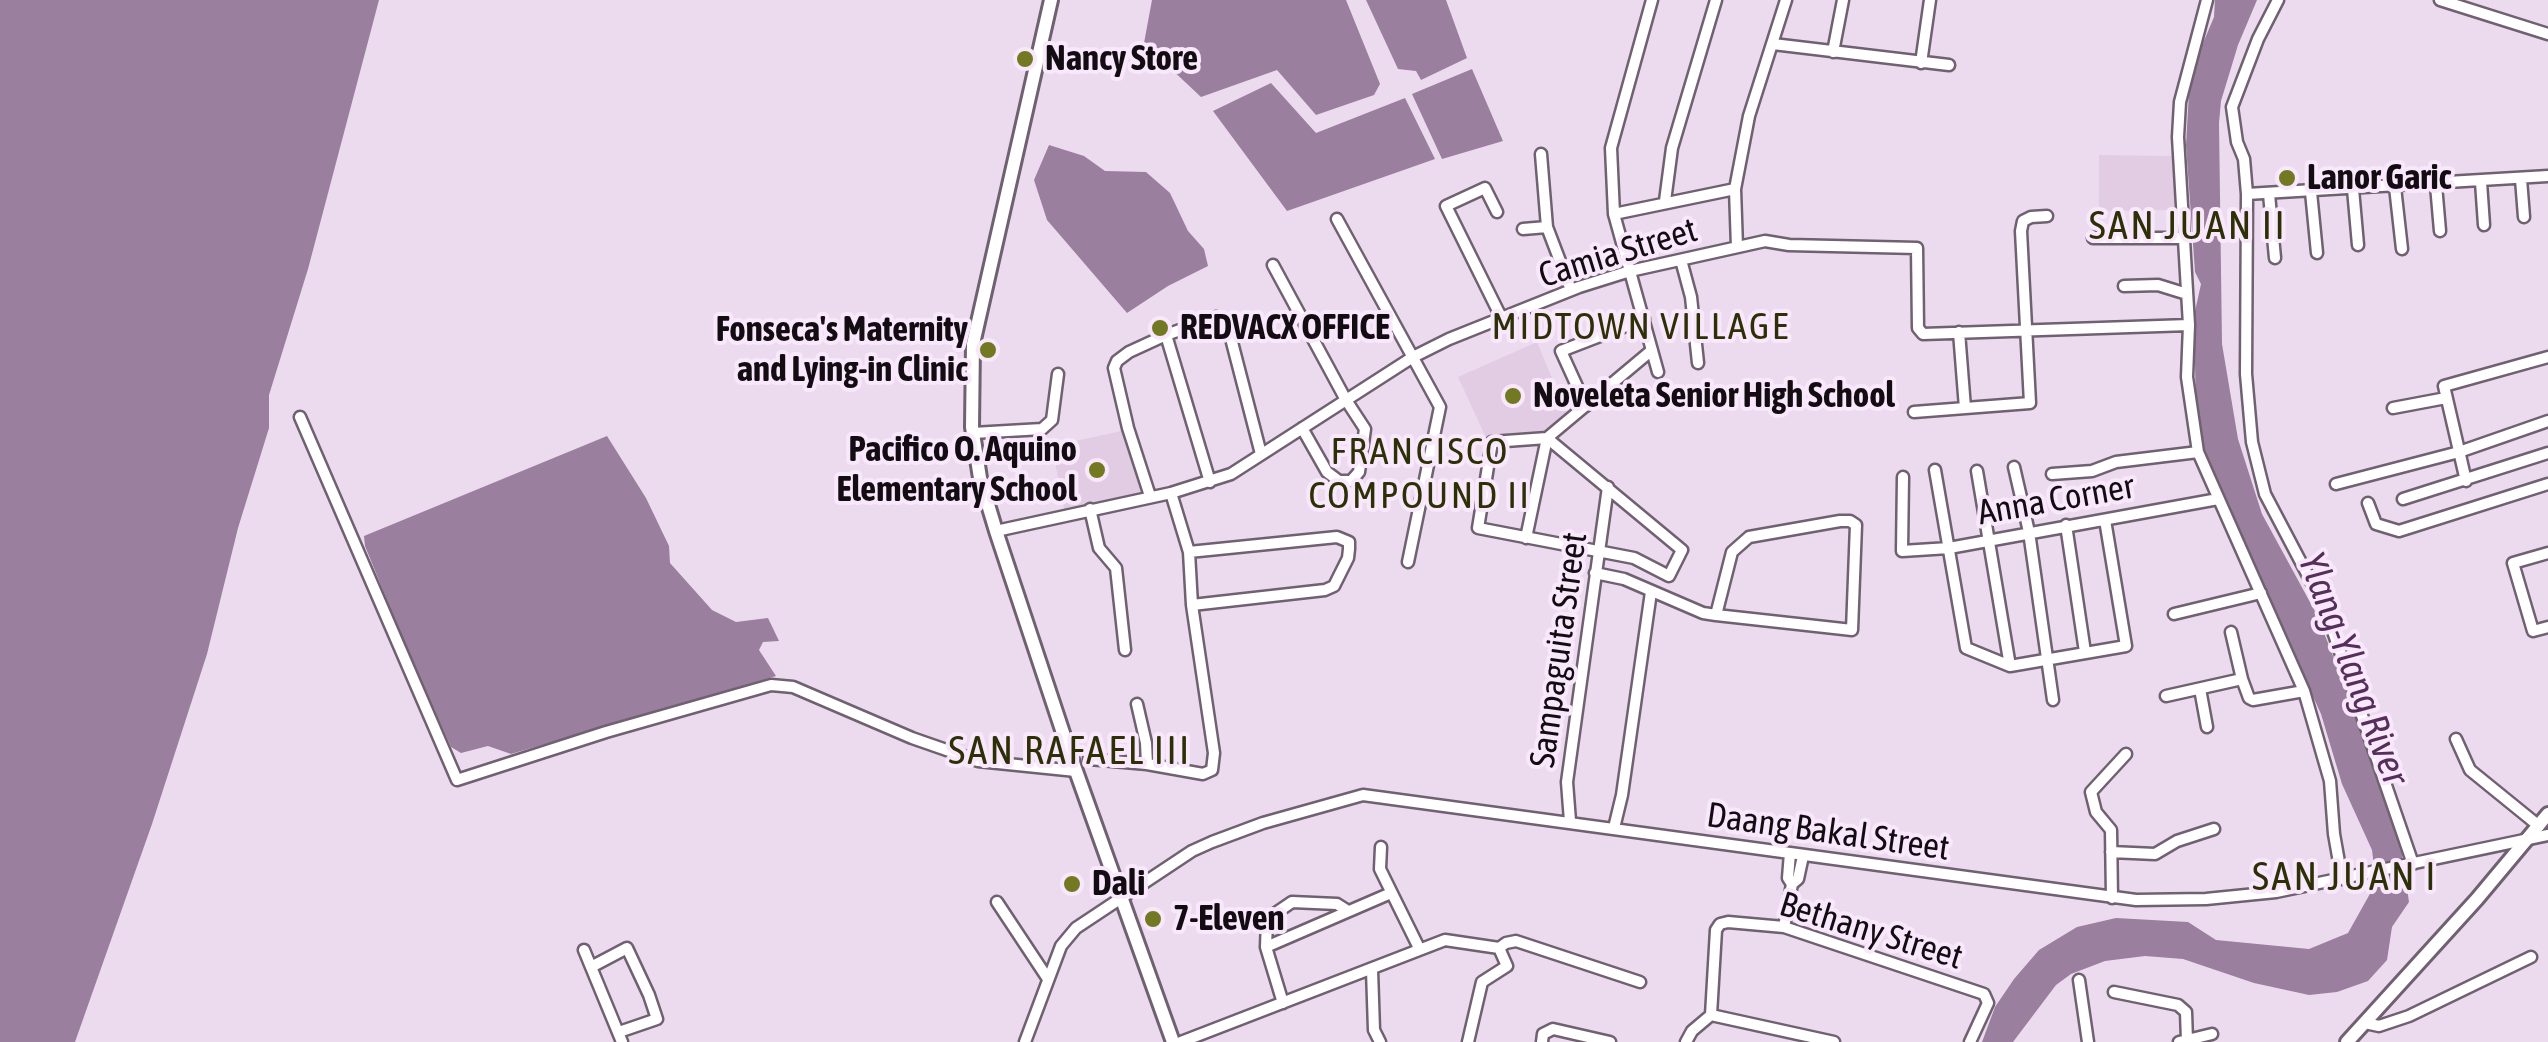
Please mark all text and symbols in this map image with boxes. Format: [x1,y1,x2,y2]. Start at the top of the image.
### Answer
place label: Nancy Store [1045,38,1198,80]
marker: Nancy Store [1014,48,1036,70]
place label: Lanor Garic [2307,157,2452,199]
marker: Lanor Garic [2276,167,2298,189]
district label: SAN JUAN II [2089,202,2287,250]
street label: Camia Street [1534,209,1702,297]
district label: MIDTOWN VILLAGE [1492,304,1790,350]
place label: REDVACX OFFICE [1180,307,1390,349]
place label: Fonseca's Maternity and Lying-in Clinic [716,309,968,391]
marker: REDVACX OFFICE [1149,317,1171,339]
marker: Fonseca's Maternity and Lying-in Clinic [977,339,999,361]
place label: Noveleta Senior High School [1533,375,1895,417]
marker: Noveleta Senior High School [1502,385,1524,407]
place label: Pacifico O. Aquino Elementary School [837,429,1077,511]
district label: FRANCISCO COMPOUND II [1308,429,1532,518]
marker: Pacifico O. Aquino Elementary School [1086,459,1108,481]
street label: Anna Corner [1975,466,2137,534]
street label: Sampaguita Street [1522,530,1596,770]
water label: Ylang-Ylang River [2288,547,2418,791]
district label: SAN RAFAEL III [948,727,1192,775]
street label: Daang Bakal Street [1704,794,1952,870]
district label: SAN JUAN I [2252,853,2438,901]
place label: Dali [1092,863,1145,905]
marker: Dali [1061,873,1083,895]
street label: Bethany Street [1775,883,1967,979]
place label: 7-Eleven [1173,898,1285,940]
marker: 7-Eleven [1142,908,1164,930]

